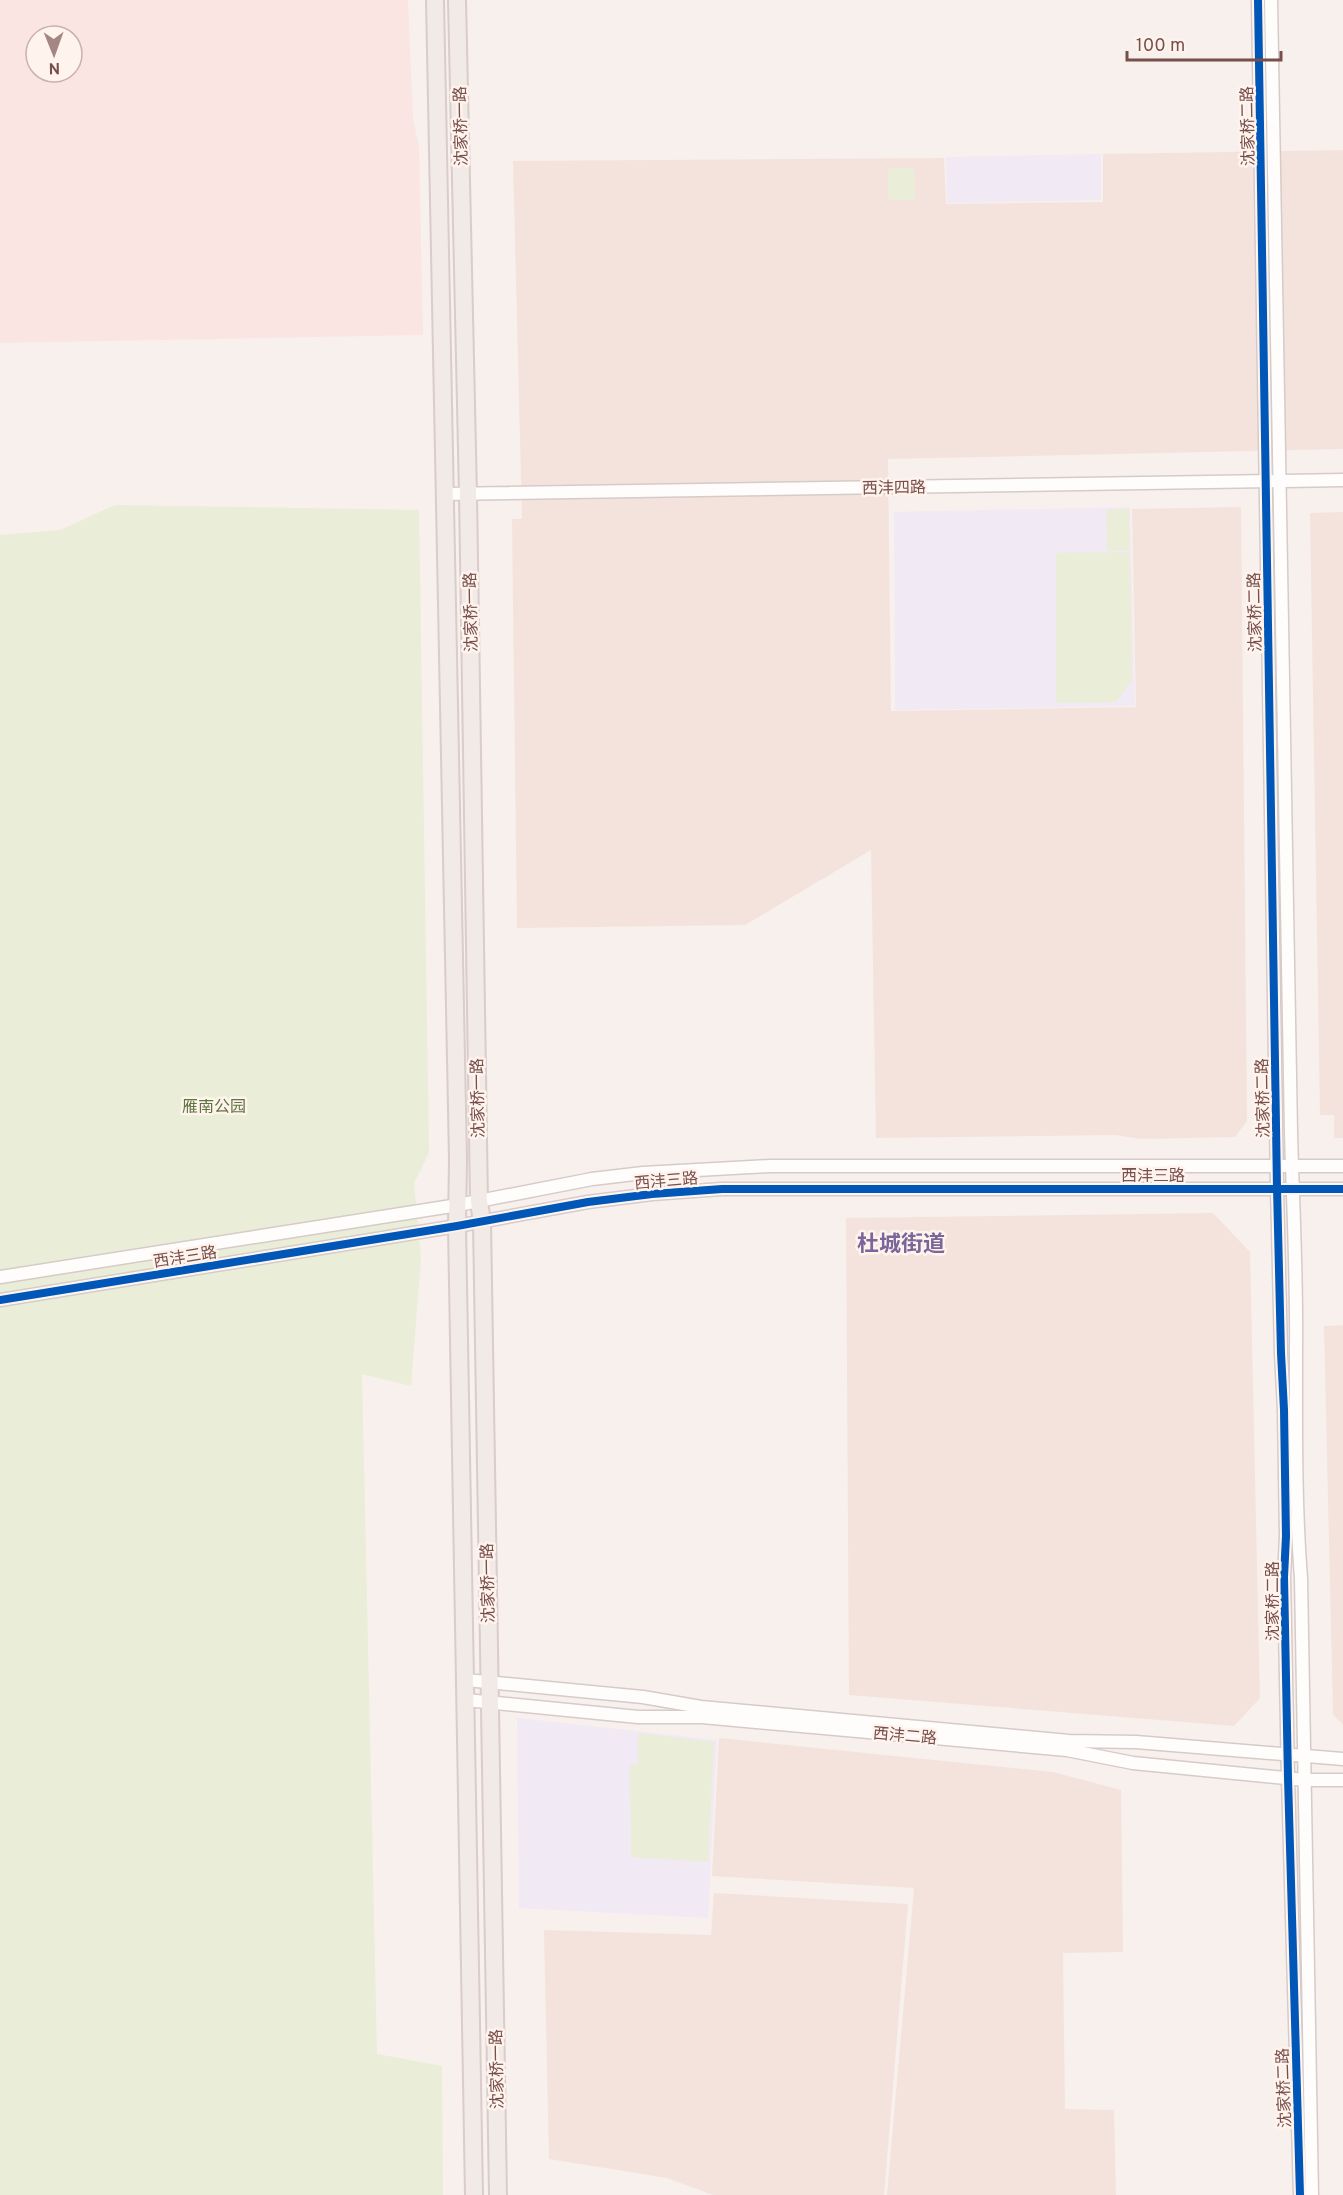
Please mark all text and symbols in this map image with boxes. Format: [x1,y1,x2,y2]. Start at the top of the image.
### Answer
north arrow [24,24,84,84]
scale bar [1127,24,1282,62]
text: 100 m [1136,35,1185,58]
text: N [48,57,60,77]
street label: 沈家桥一路 [451,86,473,166]
street label: 沈家桥二路 [1238,86,1260,166]
street label: 西沣四路 [862,478,926,500]
street label: 沈家桥一路 [461,572,483,652]
street label: 沈家桥二路 [1245,572,1267,652]
street label: 沈家桥一路 [468,1058,490,1138]
street label: 沈家桥二路 [1253,1058,1275,1138]
park label: 雁南公园 [182,1098,246,1118]
street label: 西沣三路 [1121,1167,1185,1187]
street label: 西沣三路 [633,1169,699,1195]
district label: 杜城街道 [857,1232,945,1259]
street label: 西沣三路 [152,1243,218,1273]
street label: 沈家桥一路 [478,1543,500,1623]
street label: 沈家桥二路 [1264,1561,1284,1641]
street label: 西沣二路 [872,1724,938,1750]
street label: 沈家桥一路 [487,2029,509,2109]
street label: 沈家桥二路 [1274,2048,1296,2128]

